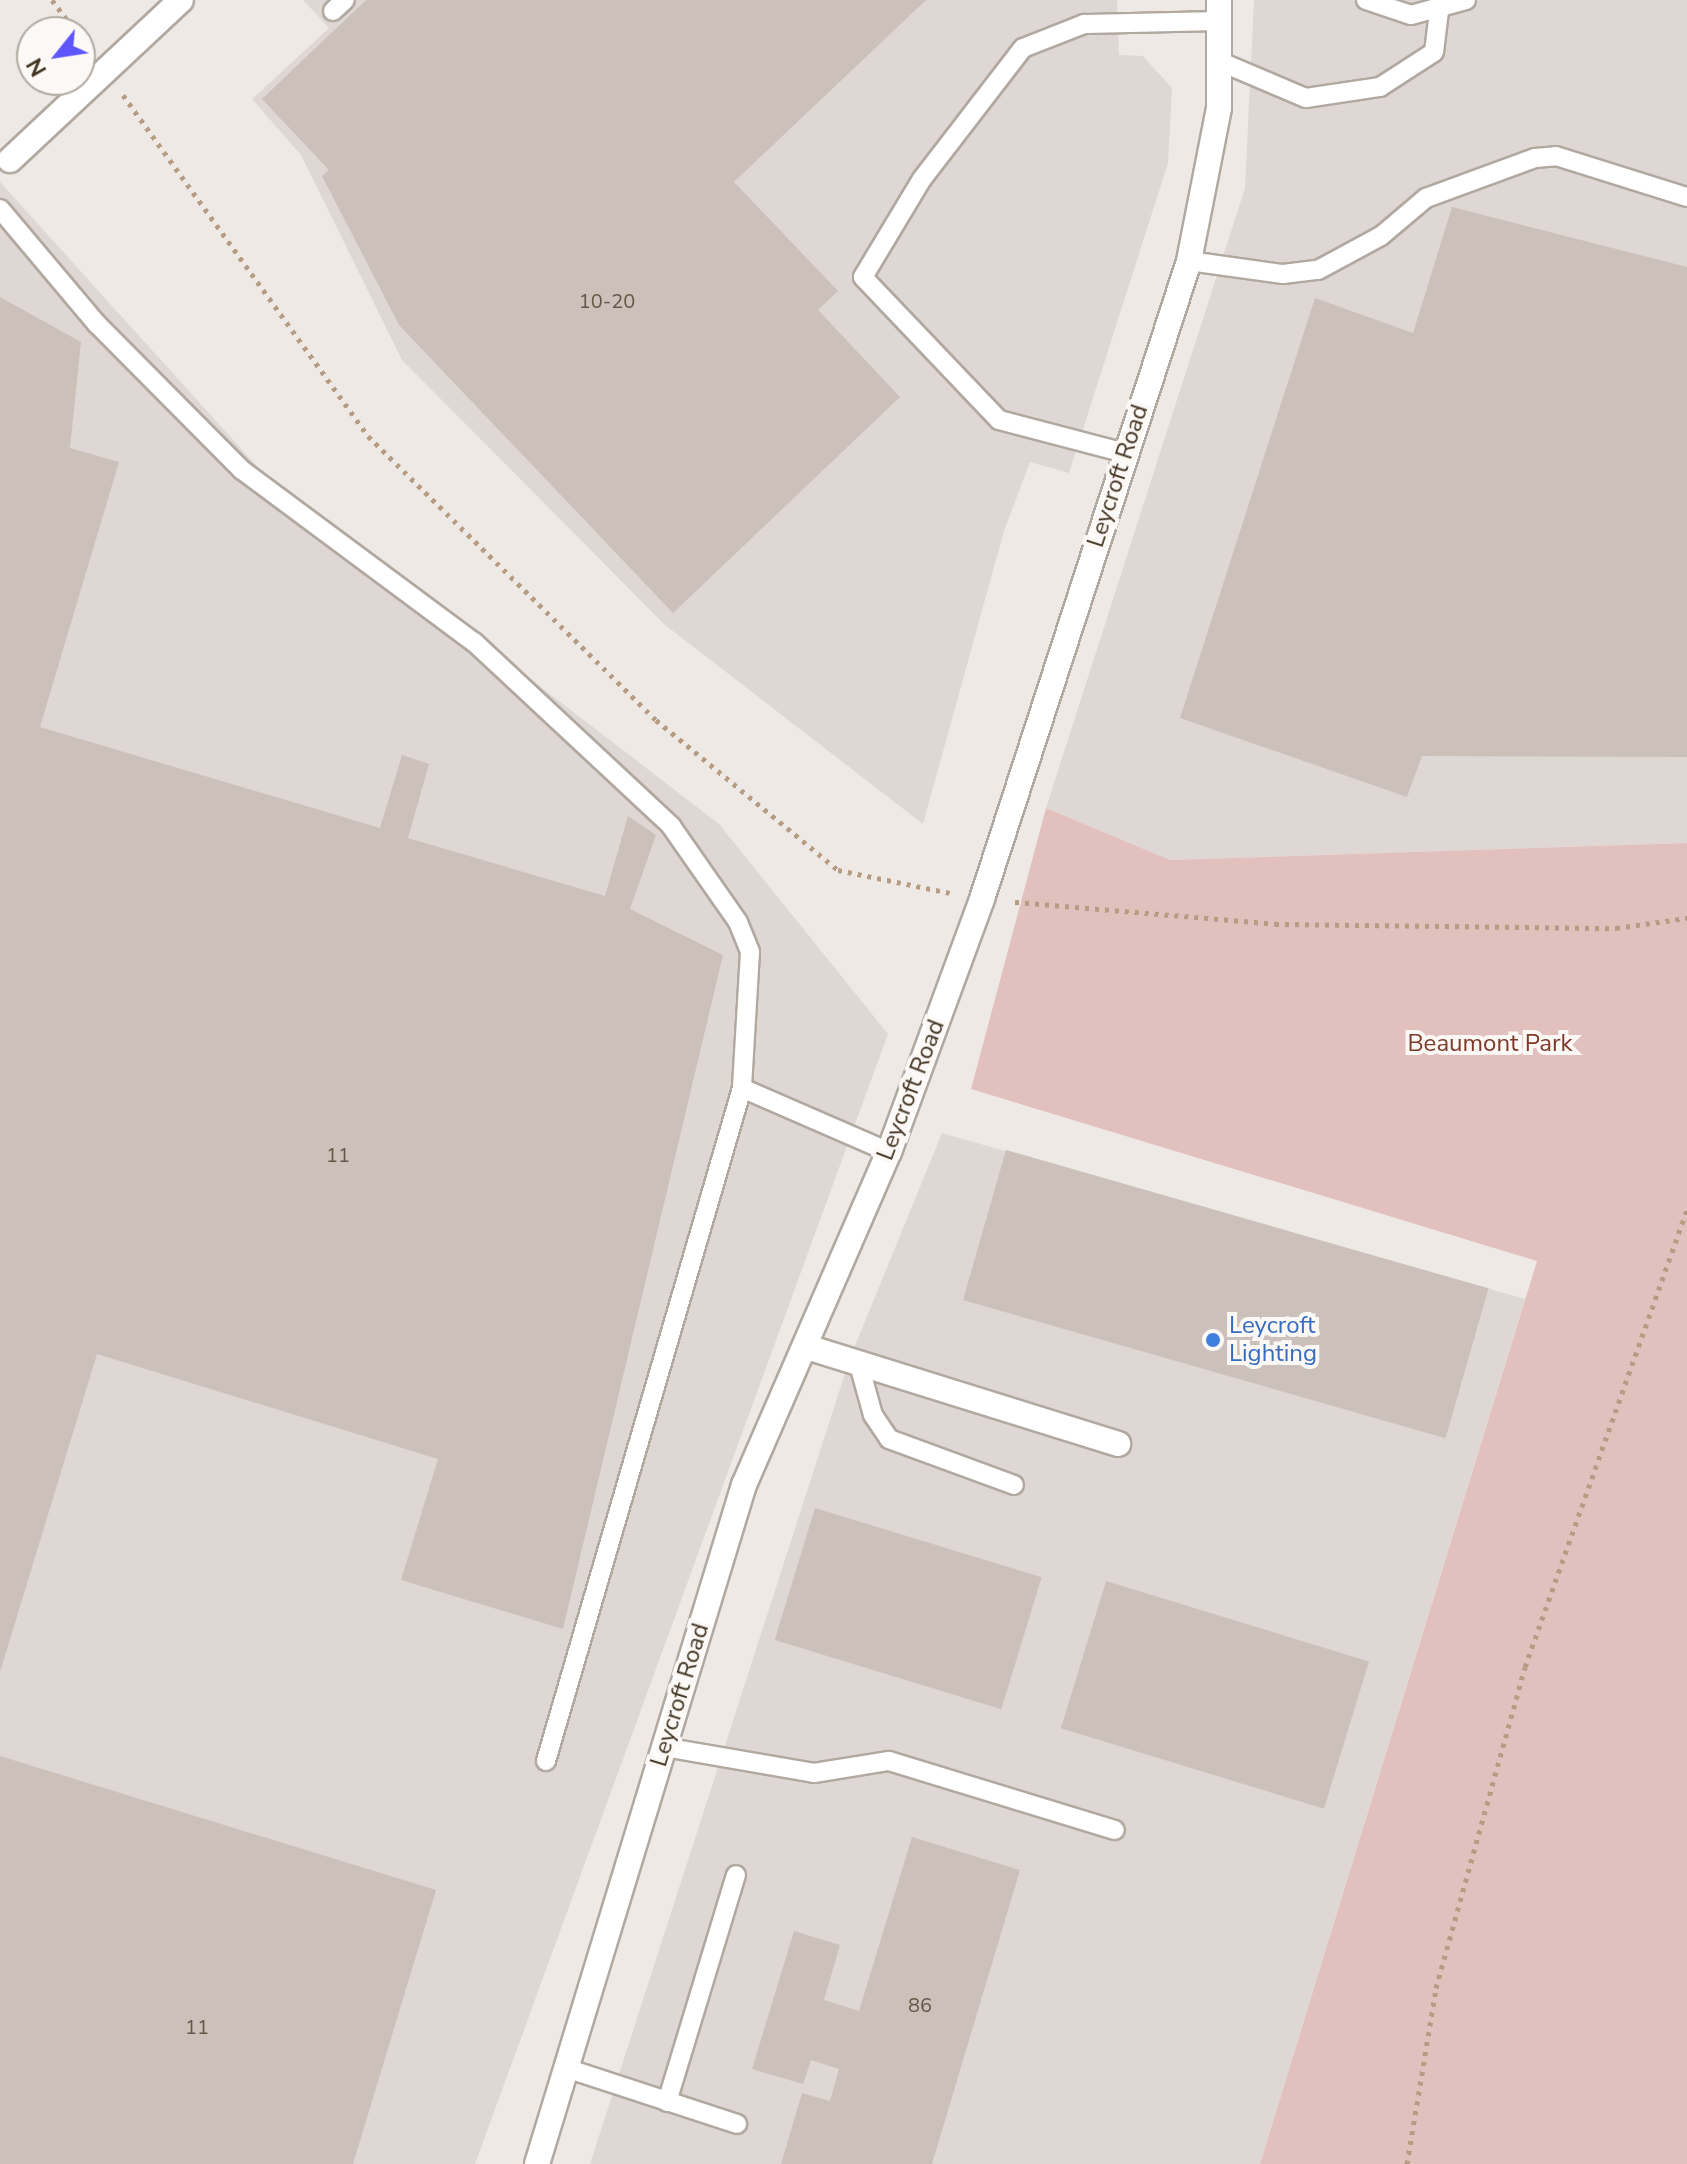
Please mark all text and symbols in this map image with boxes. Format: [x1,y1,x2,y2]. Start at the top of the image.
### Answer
north arrow [16,16,96,96]
text: N [20,52,54,82]
house number: 10-20 [579,289,635,313]
street label: Leycroft Road [1081,401,1155,551]
street label: Leycroft Road [871,1016,951,1164]
park label: Beaumont Park [1407,1030,1573,1058]
house number: 11 [326,1143,350,1167]
place label: Leycroft Lighting [1229,1312,1317,1368]
marker: Leycroft Lighting [1204,1331,1222,1349]
street label: Leycroft Road [645,1620,715,1770]
house number: 86 [908,1993,932,2017]
house number: 11 [185,2015,209,2039]

